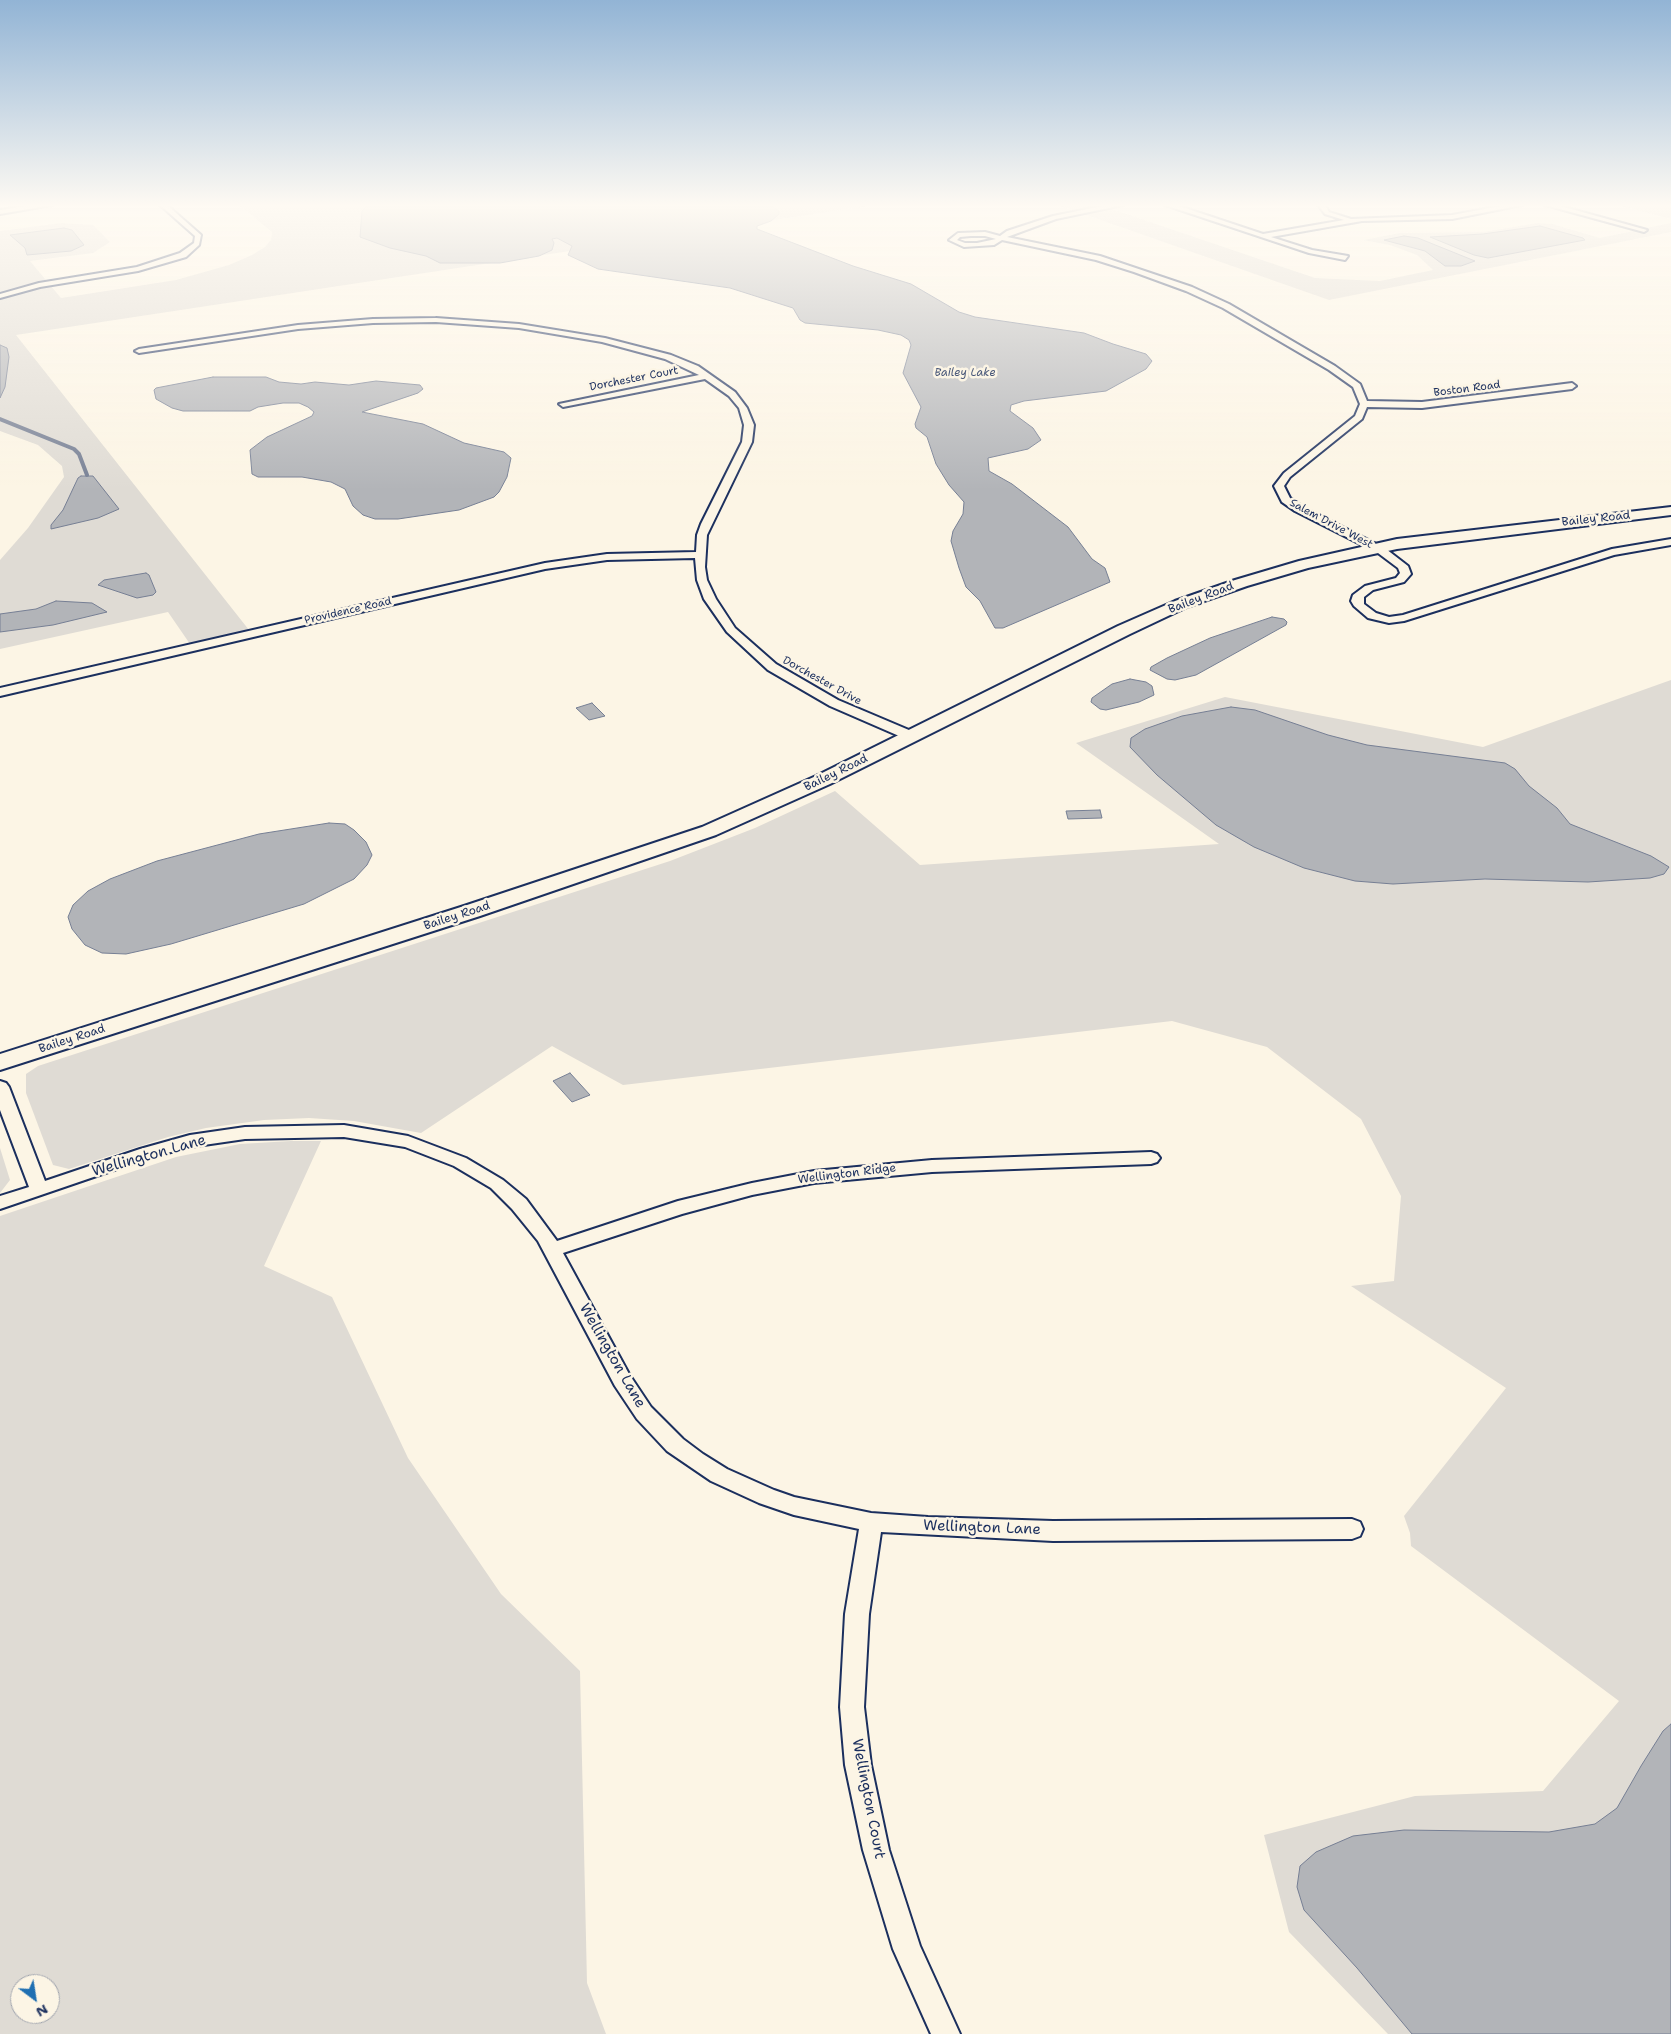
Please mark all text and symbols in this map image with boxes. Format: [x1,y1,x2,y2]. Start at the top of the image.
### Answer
street label: Dorchester Court [588,364,680,394]
water label: Bailey Lake [934,366,996,380]
street label: Boston Road [1433,378,1501,400]
street label: Salem Drive West [1287,496,1375,552]
street label: Bailey Road [1561,508,1631,530]
street label: Bailey Road [1166,579,1236,617]
street label: Providence Road [303,595,393,627]
street label: Dorchester Drive [780,654,864,708]
street label: Bailey Road [802,751,870,795]
street label: Bailey Road [422,898,492,934]
street label: Bailey Road [37,1021,107,1057]
street label: Wellington Lane [90,1131,208,1181]
street label: Wellington Ridge [797,1161,897,1187]
street label: Wellington Lane [575,1301,649,1411]
street label: Wellington Lane [923,1517,1041,1539]
street label: Wellington Court [847,1737,889,1861]
north arrow [10,1974,60,2024]
text: N [33,2000,52,2022]

